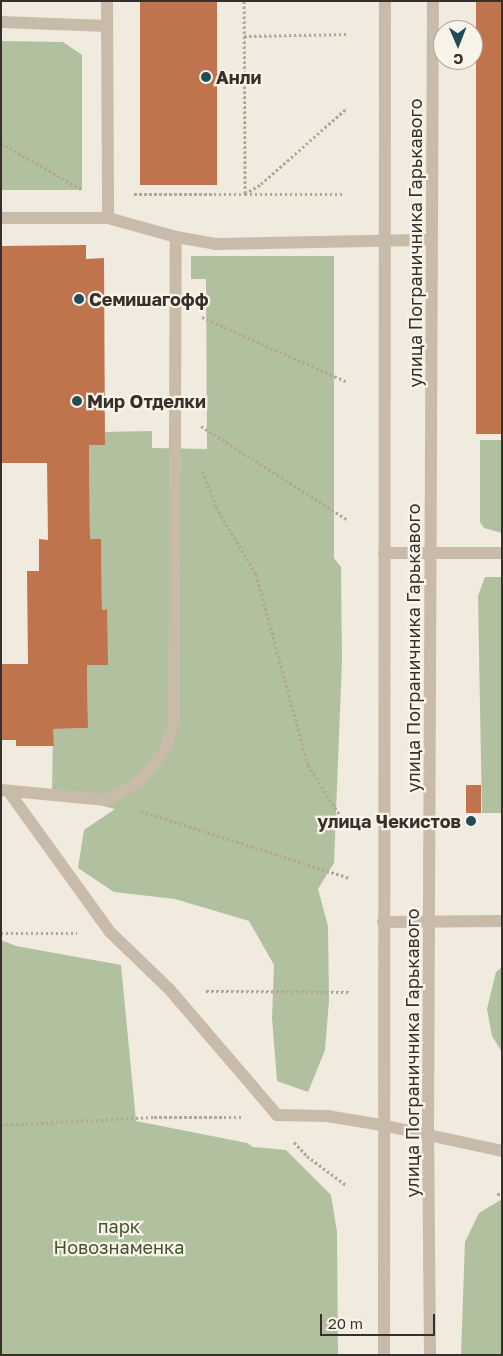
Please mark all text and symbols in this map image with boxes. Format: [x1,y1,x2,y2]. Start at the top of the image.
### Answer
north arrow [433,20,483,70]
text: С [453,51,463,68]
place label: Анли [216,66,261,88]
marker: Анли [200,71,212,83]
street label: улица Пограничника Гарькавого [404,99,426,387]
place label: Семишагофф [89,288,209,310]
marker: Семишагофф [73,293,85,305]
place label: Мир Отделки [87,390,206,412]
marker: Мир Отделки [71,395,83,407]
street label: улица Пограничника Гарькавого [402,504,424,792]
place label: улица Чекистов [317,810,461,832]
marker: улица Чекистов [465,815,477,827]
street label: улица Пограничника Гарькавого [401,909,423,1197]
park label: парк Новознаменка [54,1216,184,1258]
scale bar [323,1304,438,1336]
text: 20 m [328,1314,363,1332]

